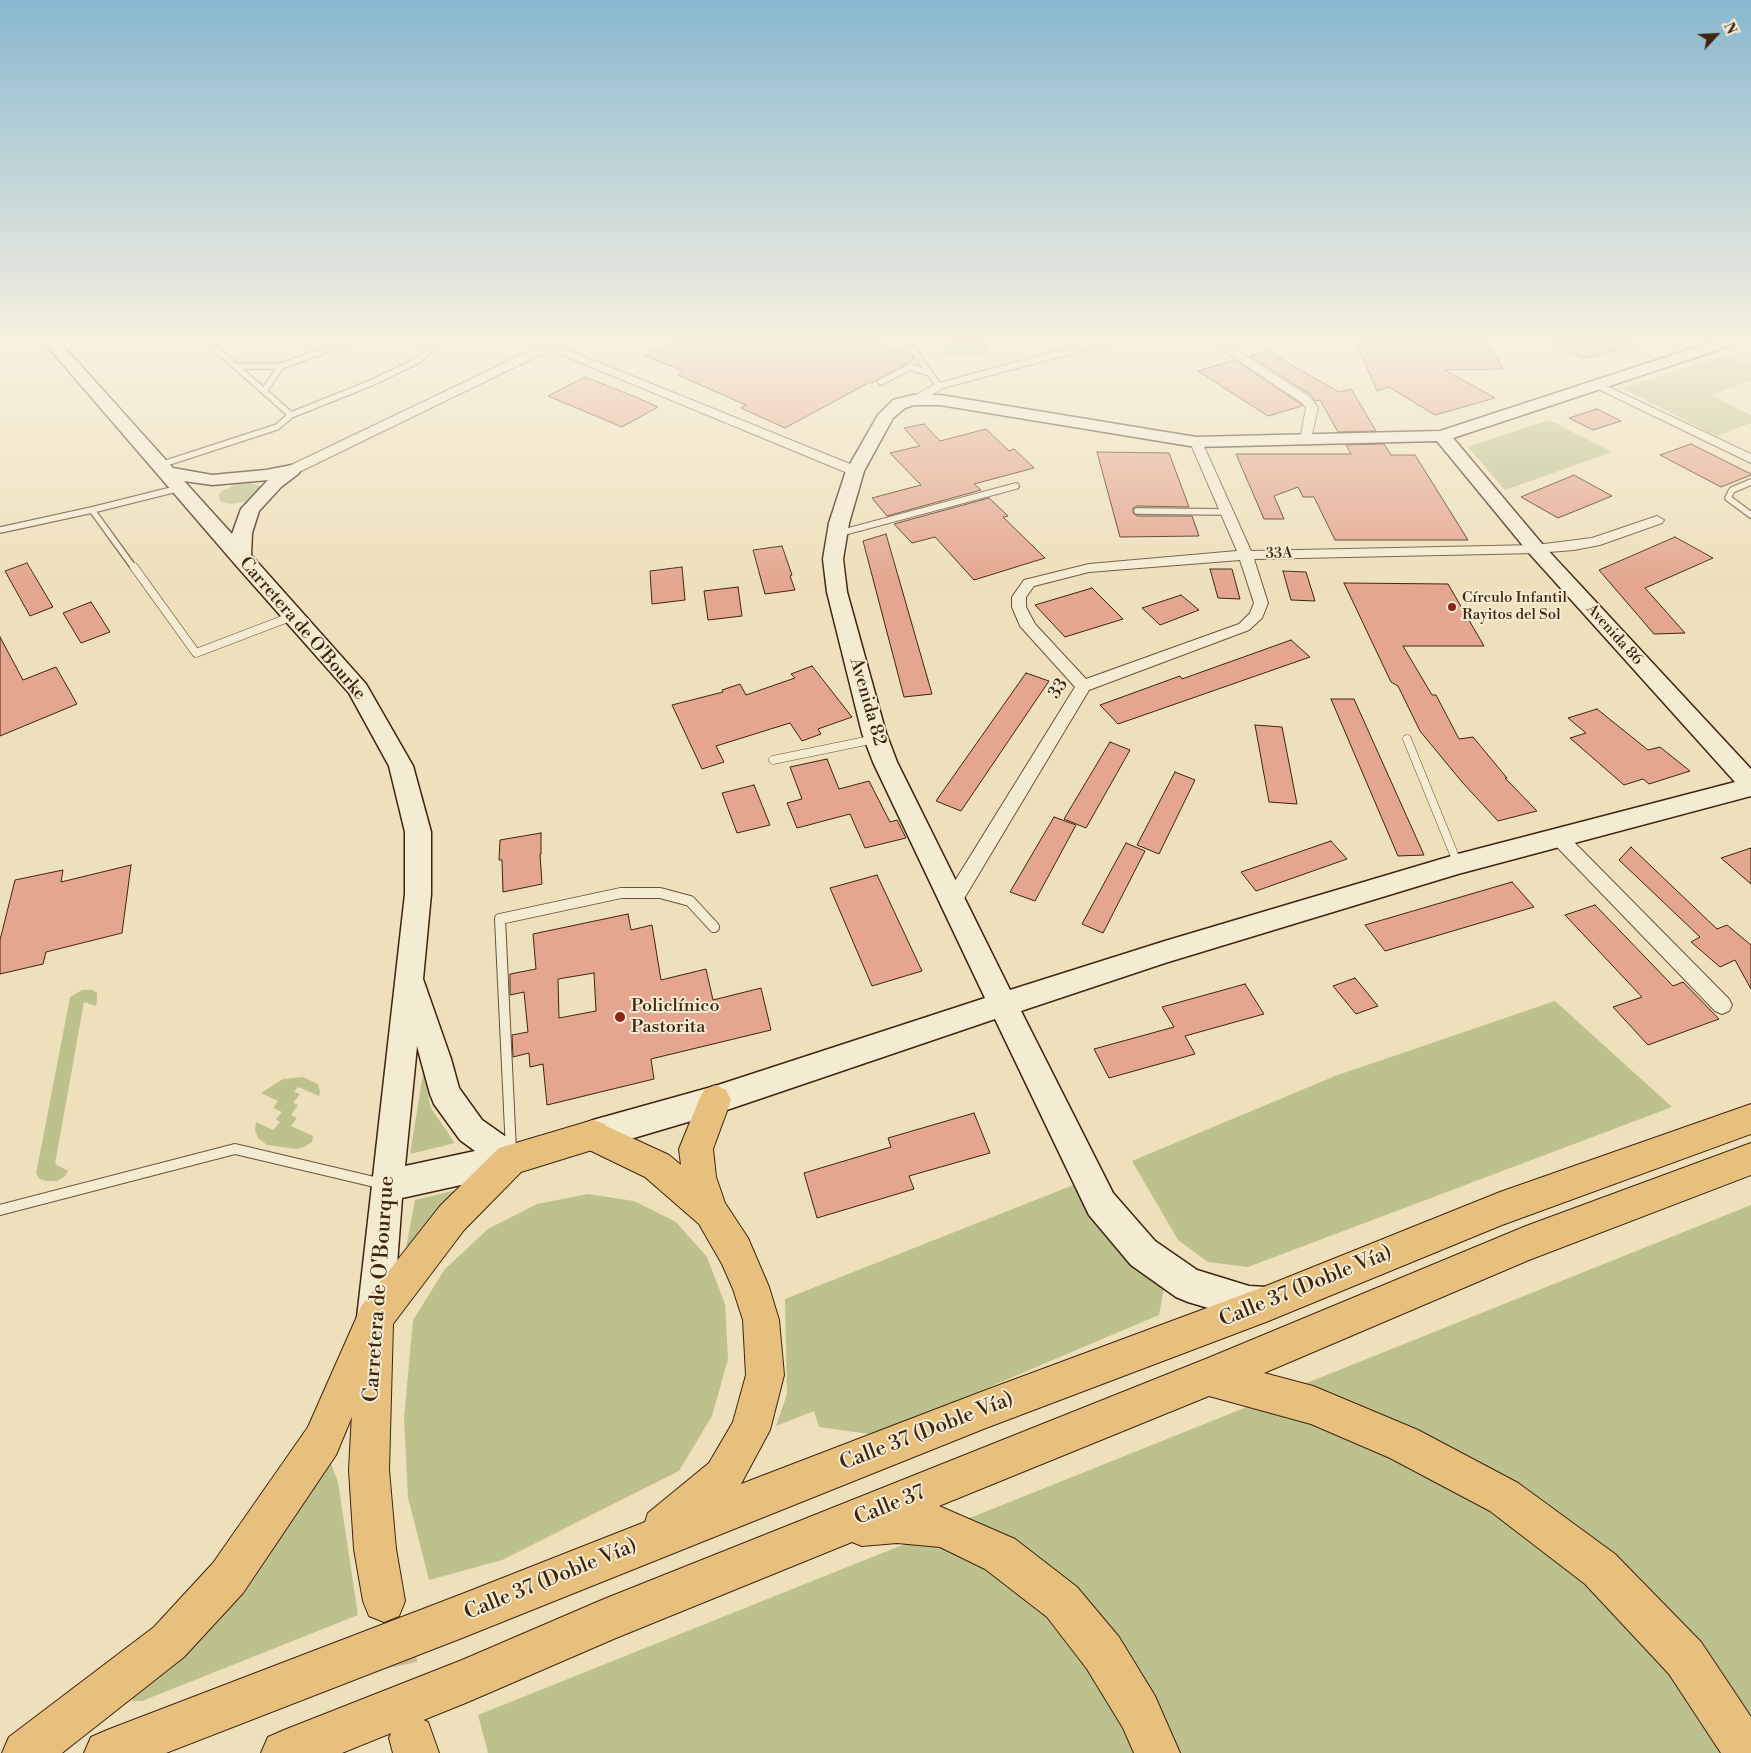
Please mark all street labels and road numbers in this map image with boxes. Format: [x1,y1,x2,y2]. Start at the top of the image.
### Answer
street label: 33A [1265,545,1293,563]
street label: Carretera de O'Bourke [234,553,370,705]
street label: Avenida 86 [1582,601,1646,669]
street label: Avenida 82 [844,656,890,748]
street label: 33 [1044,675,1074,703]
street label: Carretera de O'Bourque [360,1175,400,1403]
street label: Calle 37 (Doble Vía) [1216,1241,1396,1333]
street label: Calle 37 (Doble Vía) [837,1387,1017,1477]
street label: Calle 37 [851,1480,929,1532]
street label: Calle 37 (Doble Vía) [461,1534,641,1626]

